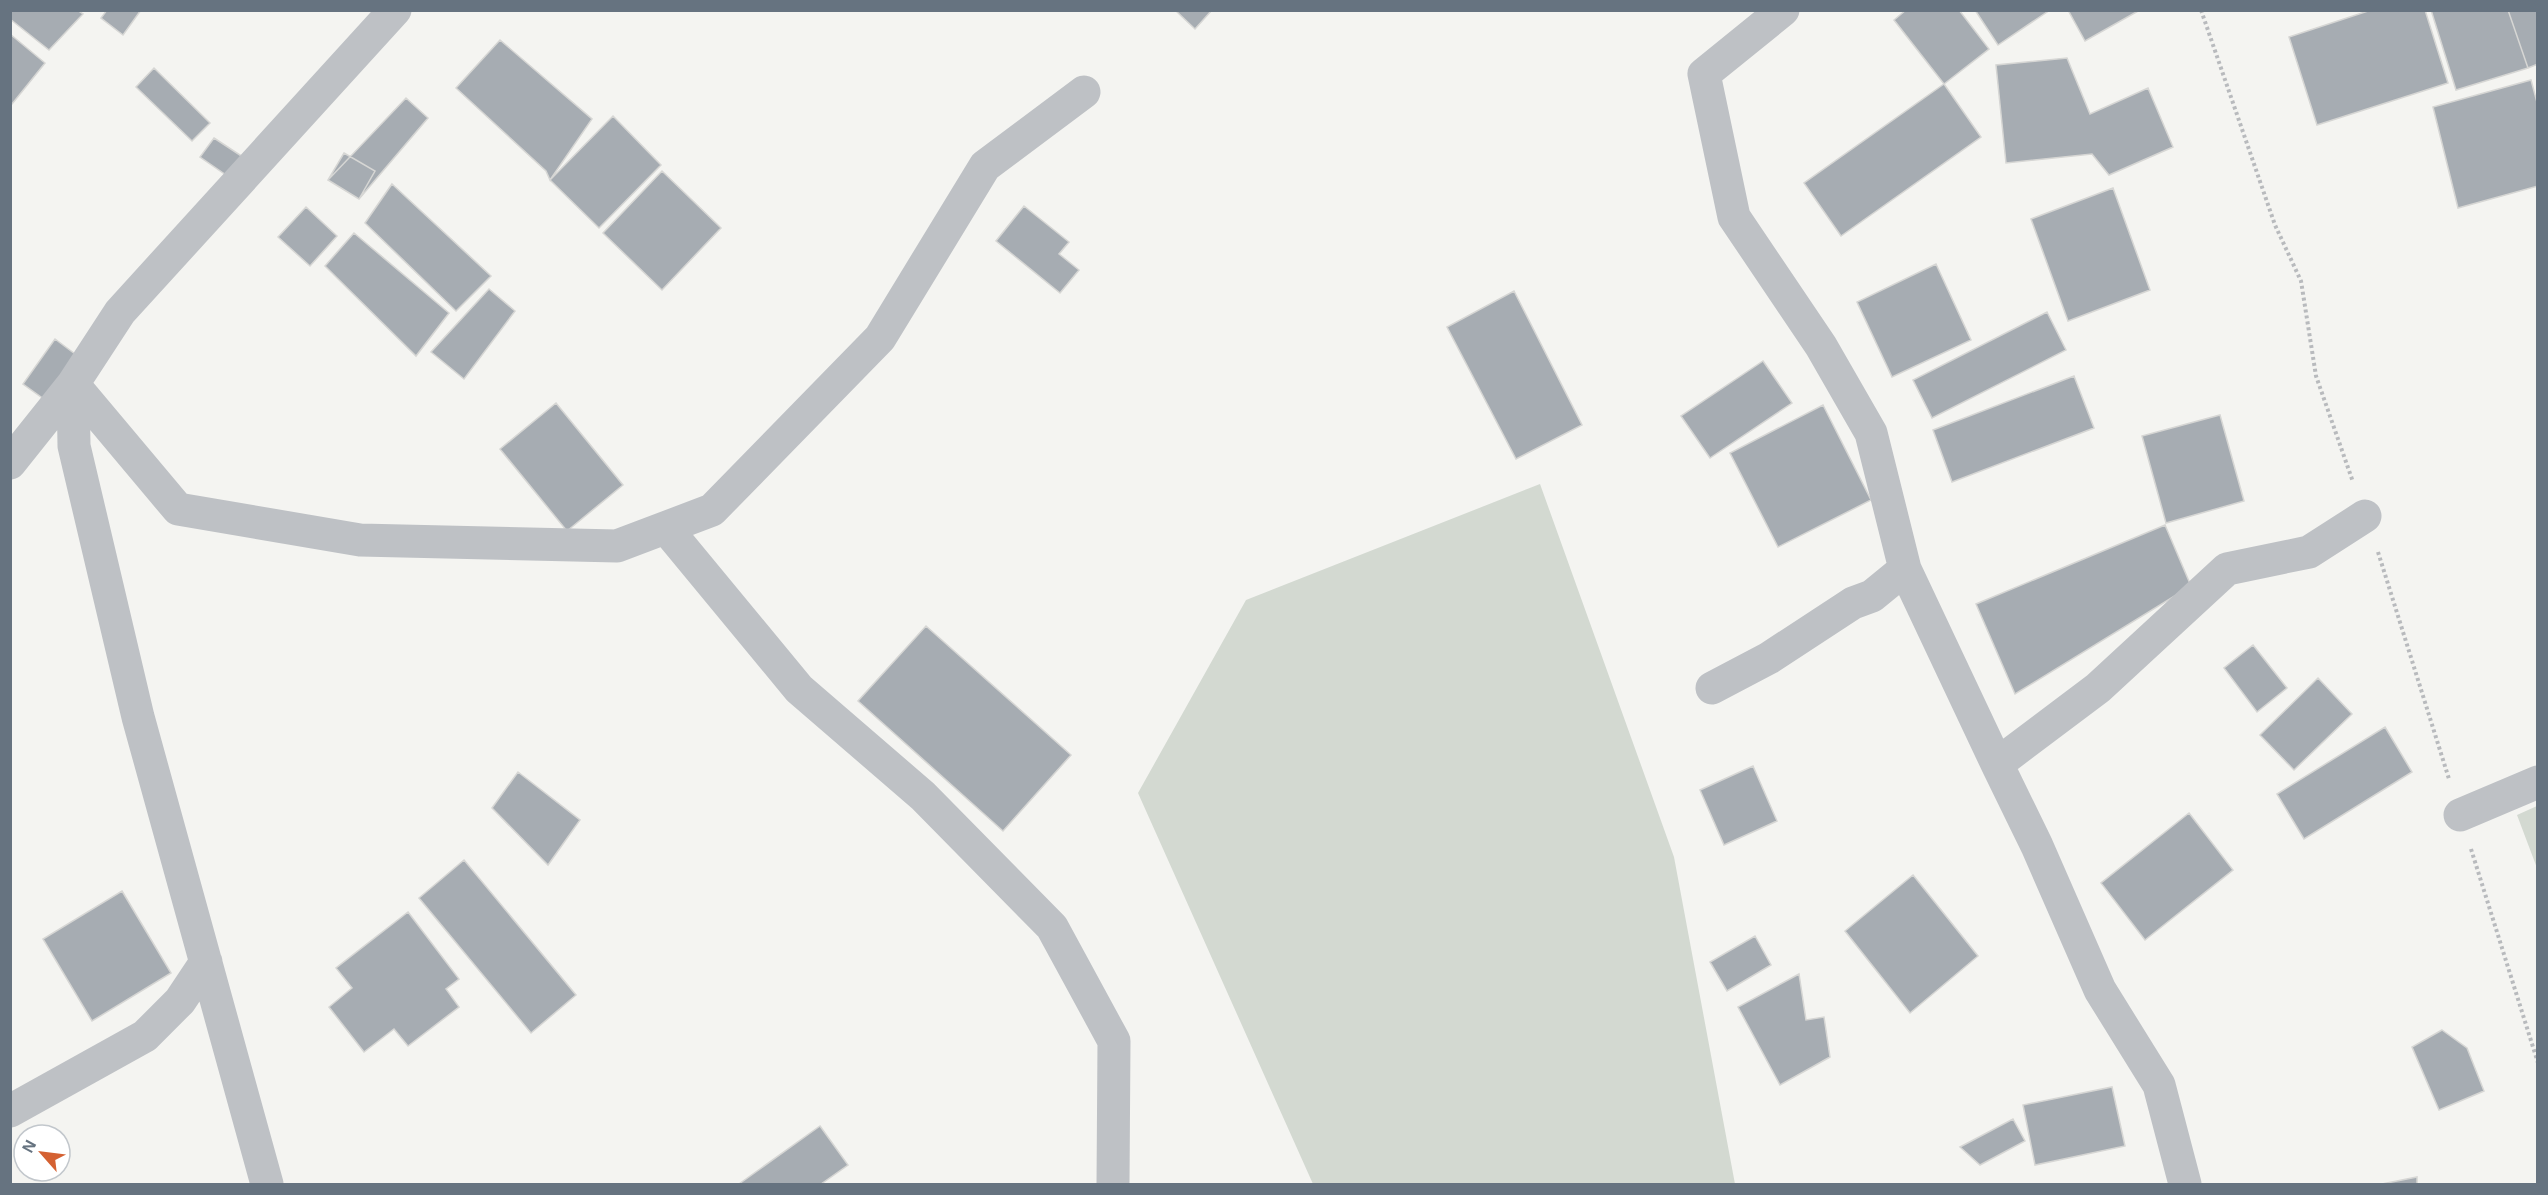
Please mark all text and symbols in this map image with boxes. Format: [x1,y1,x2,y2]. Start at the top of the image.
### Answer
north arrow [12,1123,72,1183]
text: N [19,1137,39,1155]

